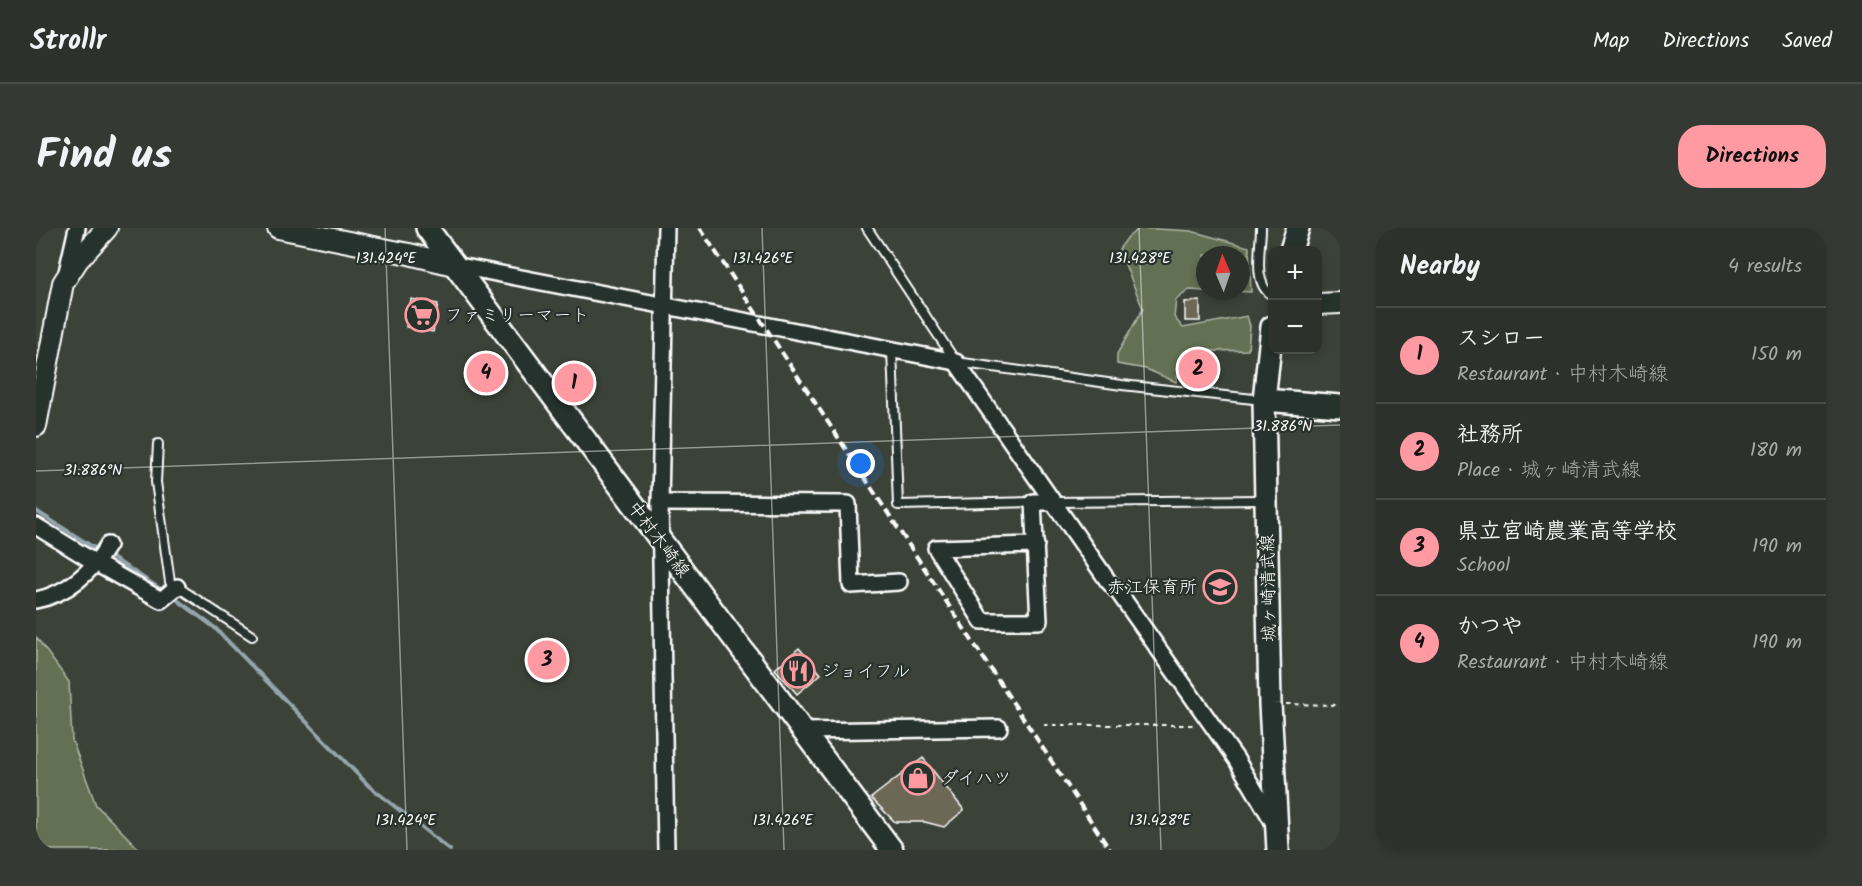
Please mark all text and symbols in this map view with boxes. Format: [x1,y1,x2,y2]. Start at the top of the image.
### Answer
text: Strollr [30,19,106,64]
text: Map [1593,25,1629,58]
text: Directions [1662,25,1749,58]
text: Saved [1782,25,1832,58]
text: Find us [36,123,172,190]
button: Directions [1678,125,1826,188]
north arrow [1196,246,1250,300]
map controls [1268,246,1322,354]
button: + [1268,246,1322,300]
text: Nearby [1400,246,1480,288]
text: 131.424°E [356,247,418,271]
text: 131.426°E [733,247,795,271]
text: 131.428°E [1109,247,1172,271]
text: 4 results [1728,251,1802,283]
supermarket icon: ファミリーマート [404,297,440,333]
button: − [1268,300,1322,354]
place label: ファミリーマート [445,302,589,331]
text: スシロー [1457,322,1545,357]
text: 1 [1416,339,1423,371]
text: 150 m [1751,339,1802,371]
pin: 2 [1178,346,1218,392]
pin: 4 [466,350,506,396]
text: Restaurant · 中村木崎線 [1457,359,1668,391]
pin: 1 [554,360,594,406]
text: 31.886°N [1254,415,1312,439]
text: 社務所 [1457,418,1523,453]
text: 2 [1414,435,1425,467]
text: 180 m [1750,435,1802,467]
your location [846,449,875,478]
text: Place · 城ヶ崎清武線 [1457,455,1641,487]
text: 31.886°N [64,459,122,483]
street label: 中村木崎線 [619,495,696,585]
text: 県立宮崎農業高等学校 [1457,515,1677,550]
text: 3 [1414,531,1425,563]
text: 190 m [1752,531,1802,563]
street label: 城ヶ崎清武線 [1254,534,1285,642]
text: School [1457,550,1510,582]
school or university icon: 赤江保育所 [1202,569,1238,605]
place label: 赤江保育所 [1107,574,1197,603]
text: かつや [1457,610,1523,645]
text: 4 [1414,627,1425,659]
text: 190 m [1752,627,1802,659]
pin: 3 [528,638,566,682]
text: Restaurant · 中村木崎線 [1457,647,1668,679]
restaurant icon: ジョイフル [780,653,816,689]
place label: ジョイフル [821,658,910,687]
shop icon: ダイハツ [900,760,936,796]
place label: ダイハツ [941,765,1011,794]
text: 131.424°E [376,809,438,833]
text: 131.426°E [753,809,815,833]
text: 131.428°E [1129,809,1192,833]

